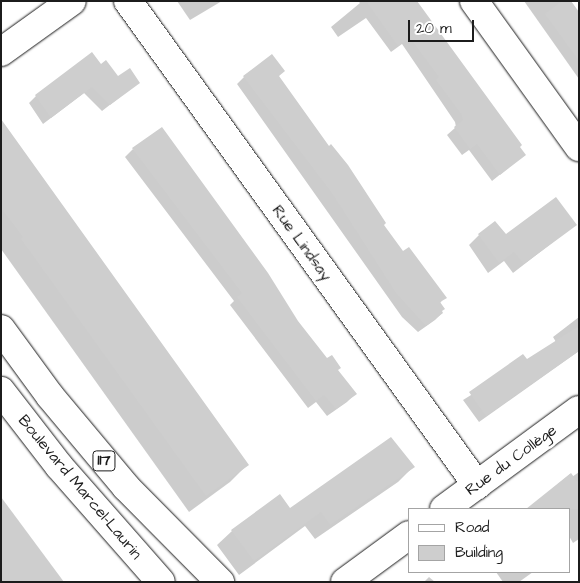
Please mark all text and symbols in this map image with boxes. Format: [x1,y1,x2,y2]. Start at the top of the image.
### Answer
scale bar [410,10,476,42]
text: 20 m [416,18,452,39]
street label: Rue Lindsay [268,201,336,285]
street label: Boulevard Marcel-Laurin [14,411,146,563]
street label: Rue du Collège [462,420,560,500]
road number: 117 [92,448,116,474]
legend [408,508,570,573]
text: Road [455,517,489,538]
text: Building [455,542,503,563]

